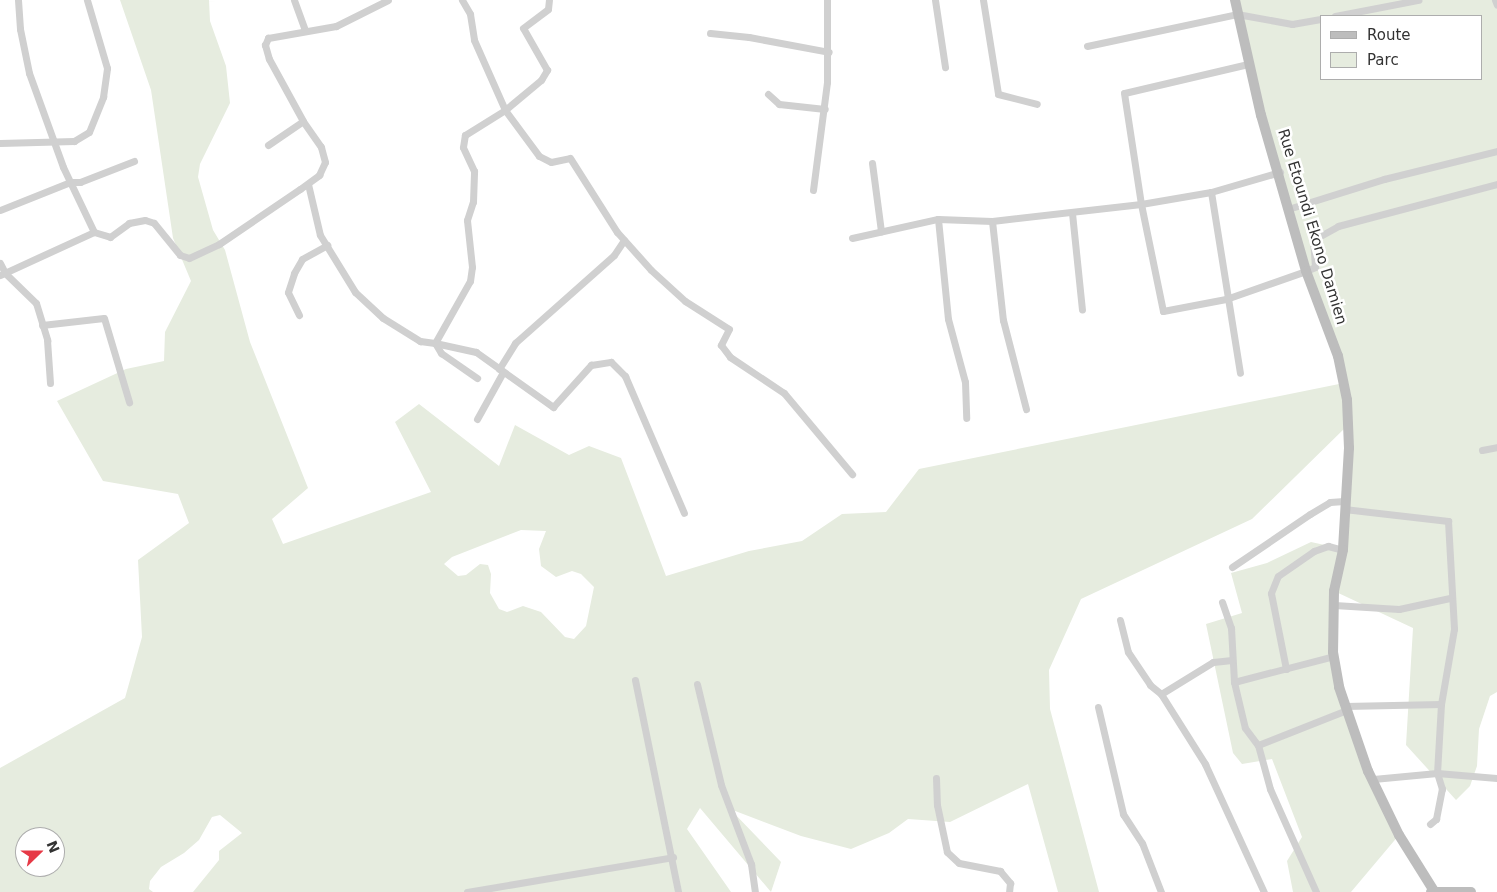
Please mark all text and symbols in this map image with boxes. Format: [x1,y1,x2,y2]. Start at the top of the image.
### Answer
legend [1320,15,1482,80]
text: Route [1367,26,1411,44]
text: Parc [1367,51,1399,69]
street label: Rue Etoundi Ekono Damien [1274,127,1350,327]
north arrow [15,827,65,877]
text: N [43,838,63,855]

